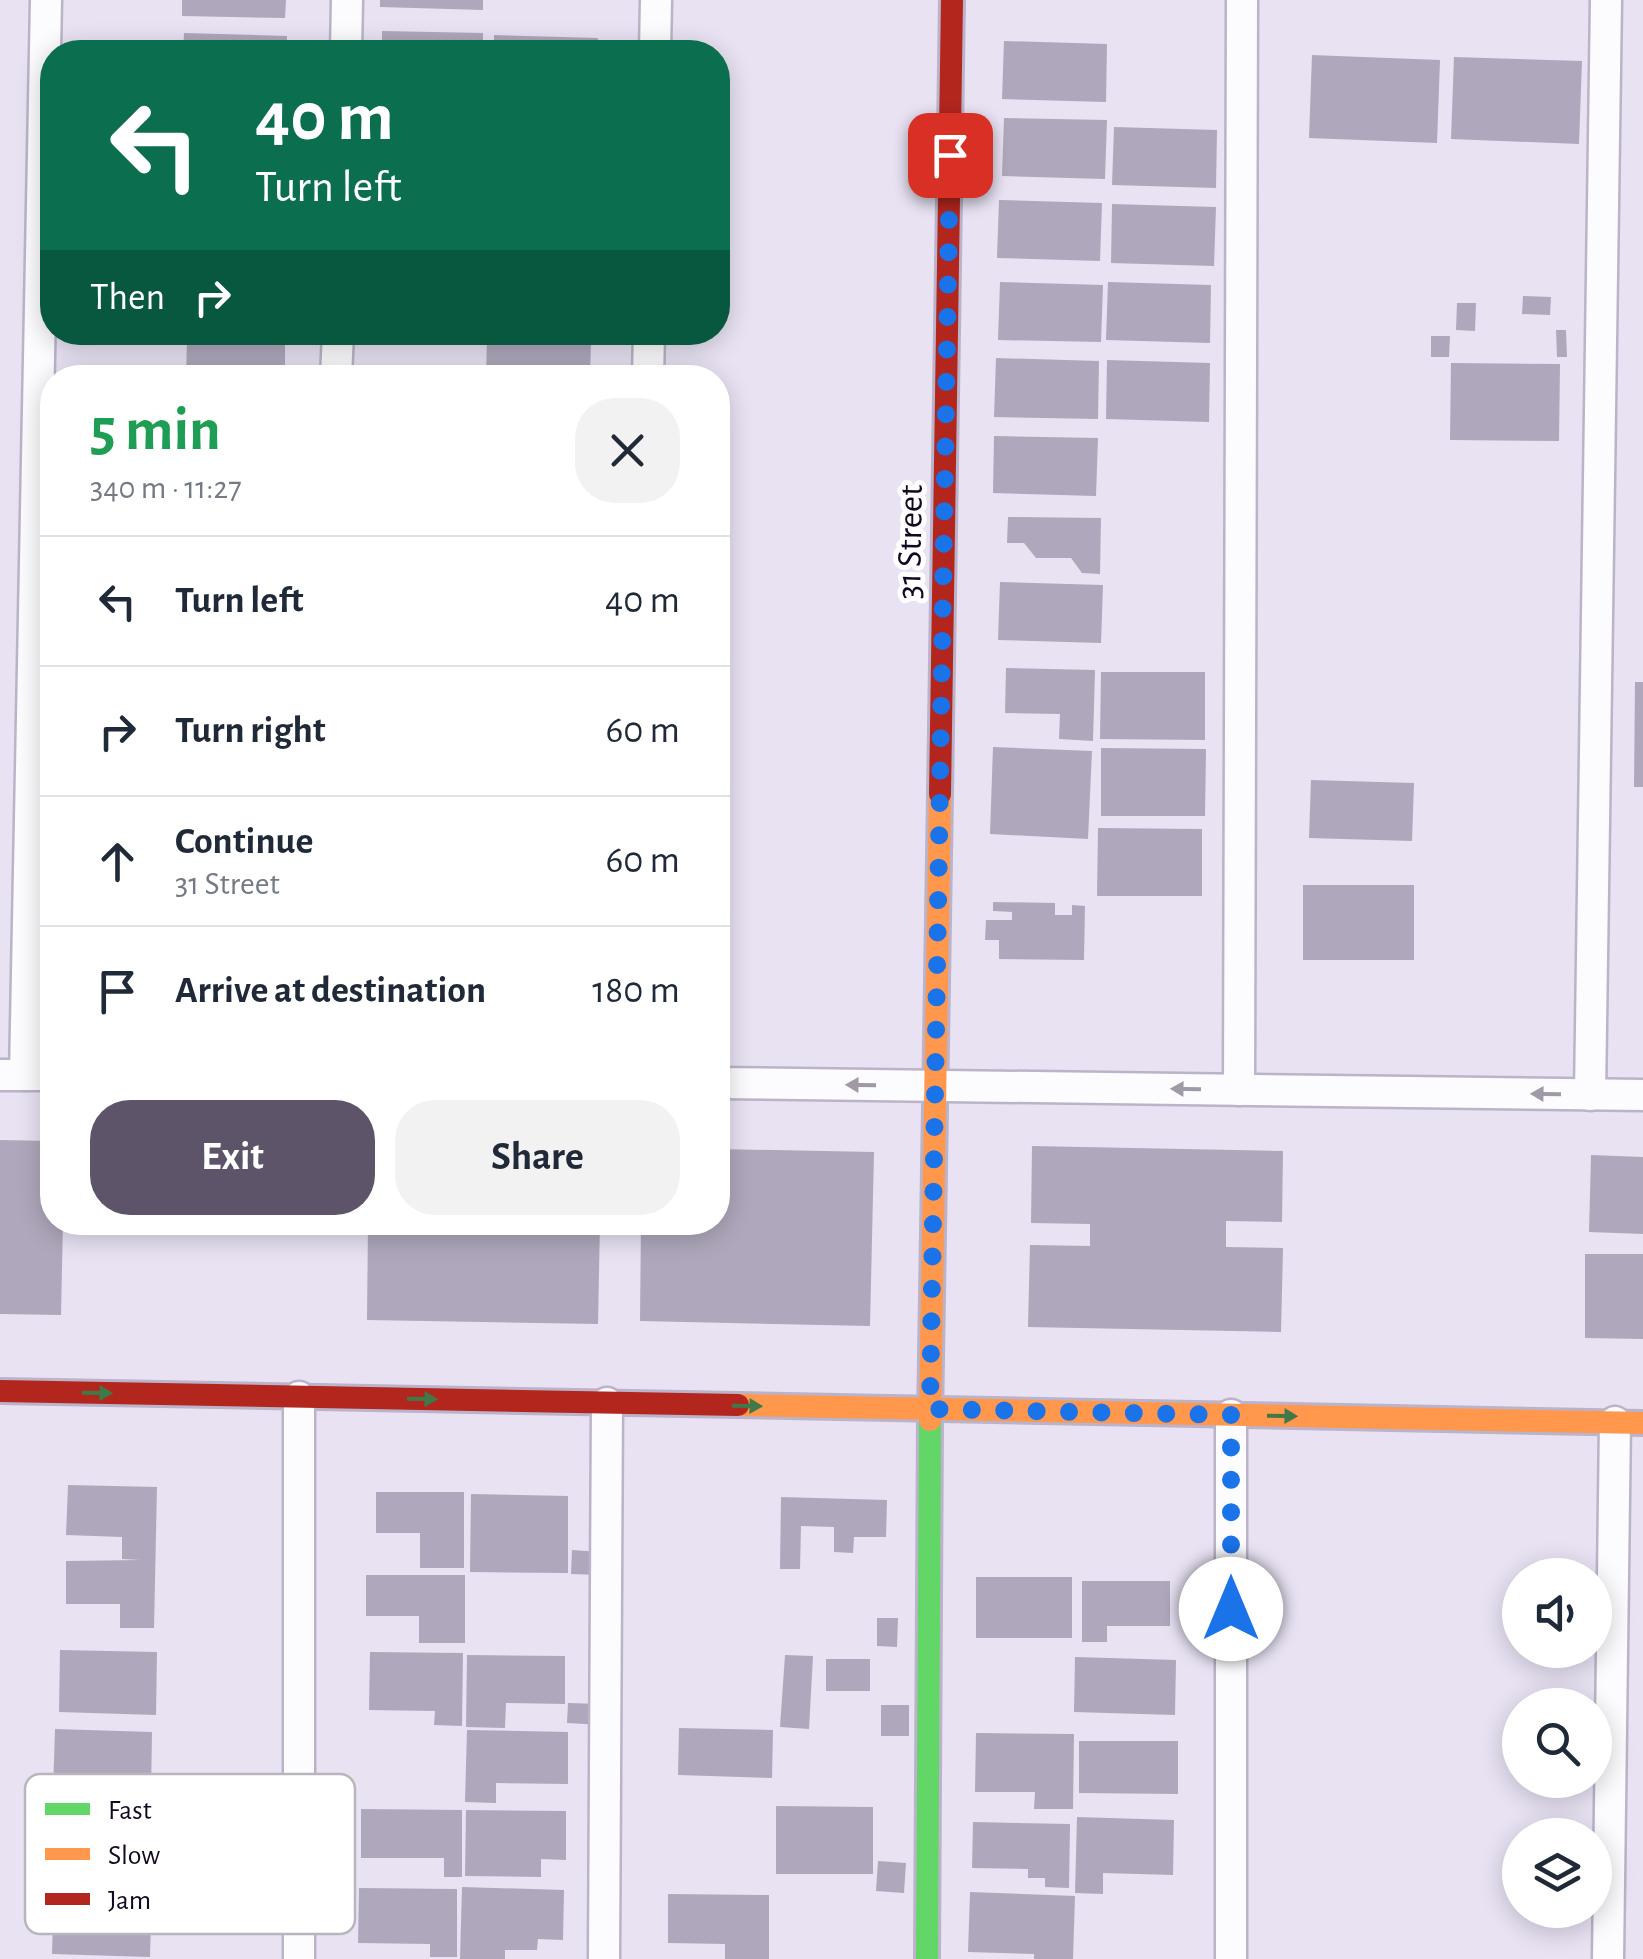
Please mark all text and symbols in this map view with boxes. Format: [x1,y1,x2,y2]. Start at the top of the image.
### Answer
icon: left [90,80,220,210]
text: 40 m [255,83,394,153]
pin [908,113,993,198]
icon: arrive [923,128,978,183]
text: Turn left [255,165,402,210]
icon: right [185,270,240,325]
text: Then [90,279,165,317]
button: close [575,398,680,503]
text: 5 min [90,401,221,461]
text: 340 m · 11:27 [90,472,242,504]
street label: 31 Street [892,484,929,600]
icon: left [90,574,145,629]
text: Turn left [175,582,303,620]
text: 40 m [605,582,680,620]
icon: right [90,704,145,759]
text: Turn right [175,712,325,750]
text: 60 m [605,712,680,750]
text: Continue [175,823,313,861]
icon: ahead [90,834,145,889]
text: 60 m [605,842,680,880]
text: 31 Street [175,868,280,900]
icon: arrive [90,964,145,1019]
text: Arrive at destination [175,972,486,1010]
text: 180 m [592,972,680,1010]
one-way arrow [844,1077,876,1093]
one-way arrow [1169,1081,1201,1097]
one-way arrow [1529,1086,1561,1102]
button: Exit [90,1100,375,1215]
button: Share [395,1100,680,1215]
one-way arrow [82,1385,114,1401]
one-way arrow [407,1392,439,1408]
one-way arrow [732,1398,764,1414]
one-way arrow [1267,1408,1299,1424]
position arrow [1179,1557,1283,1661]
map controls [1502,1558,1612,1928]
button: sound [1502,1558,1612,1668]
button: search [1502,1688,1612,1798]
legend [25,1774,355,1934]
text: Fast [108,1797,152,1825]
button: layers [1502,1818,1612,1928]
text: Slow [108,1842,160,1870]
text: Jam [108,1887,151,1915]

